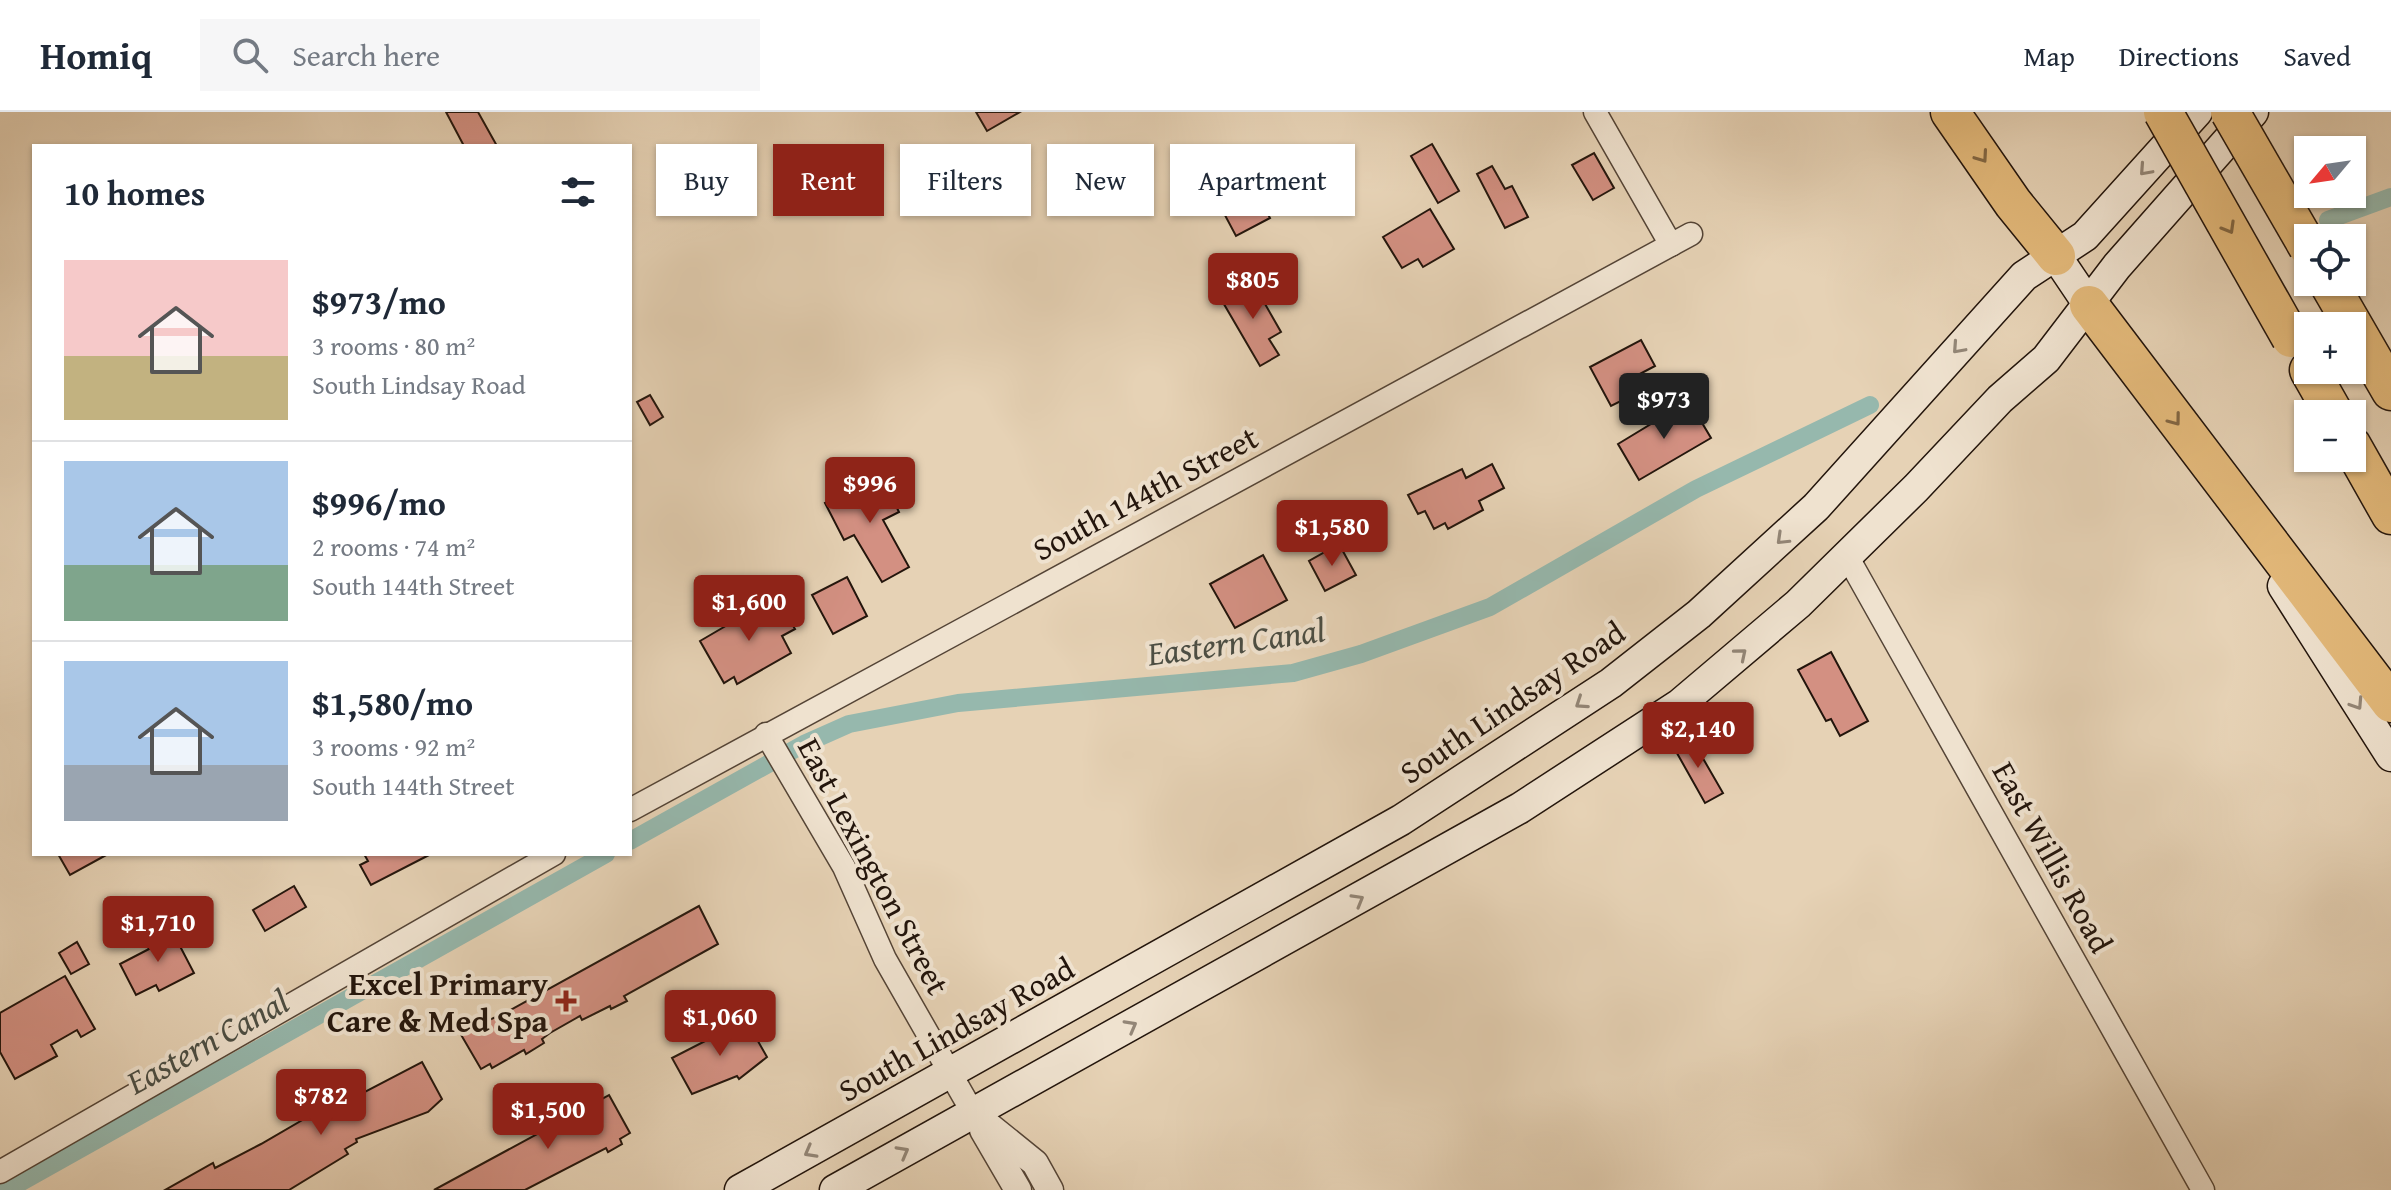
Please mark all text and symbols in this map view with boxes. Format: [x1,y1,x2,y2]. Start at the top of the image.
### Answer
search box [200,19,760,91]
text: Homiq [40,27,152,83]
icon: search [228,33,272,77]
text: Search here [292,33,440,77]
text: Map [2023,35,2075,76]
text: Directions [2119,35,2239,76]
text: Saved [2283,35,2351,76]
north arrow [2294,136,2366,208]
map controls [2294,136,2366,472]
chip: Buy [656,144,757,216]
chip: Rent [773,144,884,216]
chip: Filters [900,144,1031,216]
chip: New [1047,144,1154,216]
chip: Apartment [1170,144,1355,216]
one-way arrow [1972,149,1987,163]
one-way arrow [2140,161,2154,175]
text: 10 homes [64,168,205,217]
icon: filters [556,170,600,214]
one-way arrow [2219,220,2235,234]
button: locate [2294,224,2366,296]
pin: $805 [1206,253,1300,321]
text: $805 [1226,259,1280,298]
text: $973/mo [312,277,446,326]
icon: home [128,292,224,388]
button: + [2294,312,2366,384]
text: 3 rooms · 80 m² [312,326,475,365]
one-way arrow [1954,339,1968,354]
text: South Lindsay Road [312,365,526,404]
pin: $973 [1617,373,1711,441]
text: $973 [1637,379,1691,418]
button: − [2294,400,2366,472]
one-way arrow [2165,411,2179,426]
street label: South 144th Street [1024,414,1266,572]
pin: $996 [823,457,917,525]
text: $996 [843,463,897,502]
text: $996/mo [312,478,446,527]
icon: home [128,493,224,589]
pin: $1,580 [1267,500,1397,568]
text: $1,580 [1295,506,1369,545]
text: 2 rooms · 74 m² [312,527,475,566]
one-way arrow [1777,530,1791,544]
text: South 144th Street [312,566,514,605]
pin: $1,600 [684,575,814,643]
text: $1,600 [712,581,786,620]
water label: Eastern Canal [1143,604,1328,678]
street label: South Lindsay Road [1390,609,1634,795]
one-way arrow [1732,649,1746,664]
text: $1,580/mo [312,678,473,727]
icon: home [128,693,224,789]
one-way arrow [1575,694,1589,709]
one-way arrow [2348,695,2363,710]
pin: $2,140 [1633,702,1763,770]
text: $2,140 [1661,708,1735,747]
text: 3 rooms · 92 m² [312,727,475,766]
street label: East Lexington Street [786,729,962,1003]
street label: East Willis Road [1981,753,2125,961]
text: South 144th Street [312,766,514,805]
one-way arrow [1349,894,1364,910]
pin: $1,710 [93,896,223,964]
text: $1,710 [121,902,195,941]
street label: South Lindsay Road [830,945,1082,1113]
place label: Excel Primary Care & Med Spa [327,960,549,1044]
water label: Eastern Canal [116,976,297,1106]
marker: Excel Primary Care & Med Spa [555,990,577,1012]
pin: $1,060 [655,990,785,1058]
text: $1,060 [683,996,757,1035]
one-way arrow [1122,1021,1137,1036]
pin: $782 [274,1069,368,1137]
text: $782 [294,1075,348,1114]
pin: $1,500 [483,1083,613,1151]
text: $1,500 [511,1089,585,1128]
one-way arrow [804,1142,818,1157]
one-way arrow [894,1146,909,1162]

